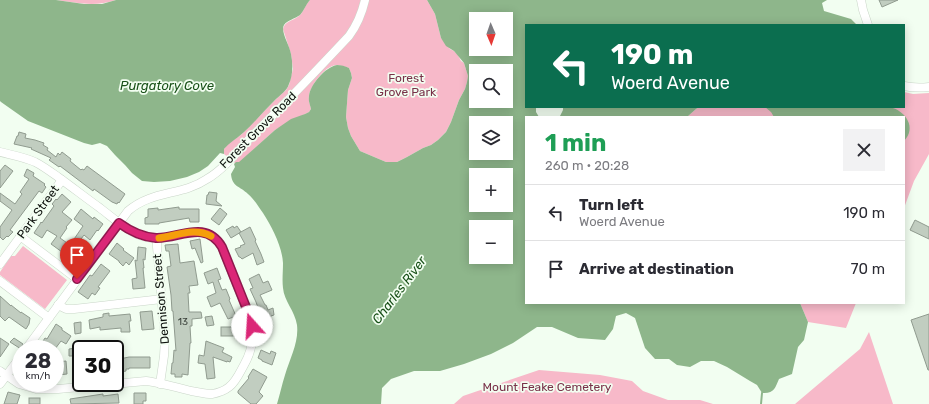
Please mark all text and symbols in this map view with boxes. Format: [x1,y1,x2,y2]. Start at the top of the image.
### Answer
north arrow [469,12,513,56]
map controls [469,12,513,264]
text: 190 m [611,38,694,71]
icon: left [545,40,597,92]
button: search [469,64,513,108]
park label: Forest Grove Park [376,71,437,99]
text: Woerd Avenue [611,72,730,94]
water label: Purgatory Cove [120,78,214,94]
street label: Forest Grove Road [217,89,299,171]
button: layers [469,116,513,160]
text: 1 min [545,129,606,157]
button: close [843,129,885,171]
text: 260 m · 20:28 [545,158,629,173]
button: + [469,168,513,212]
street label: Park Street [14,182,62,241]
text: Turn left [579,196,644,214]
icon: left [545,202,567,224]
text: 190 m [843,204,885,222]
text: Woerd Avenue [579,214,665,229]
button: − [469,220,513,264]
pin [60,238,94,279]
icon: arrive [66,244,88,266]
street label: Dennison Street [150,253,172,345]
water label: Charles River [369,253,430,327]
icon: arrive [545,258,567,280]
text: Arrive at destination [579,260,734,278]
text: 70 m [851,260,885,278]
position arrow [231,305,273,347]
house number: 13 [178,316,188,328]
speed limit sign: 30 [72,340,124,392]
text: 28 [25,349,51,373]
text: km/h [26,370,50,382]
park label: Mount Feake Cemetery [483,380,612,394]

